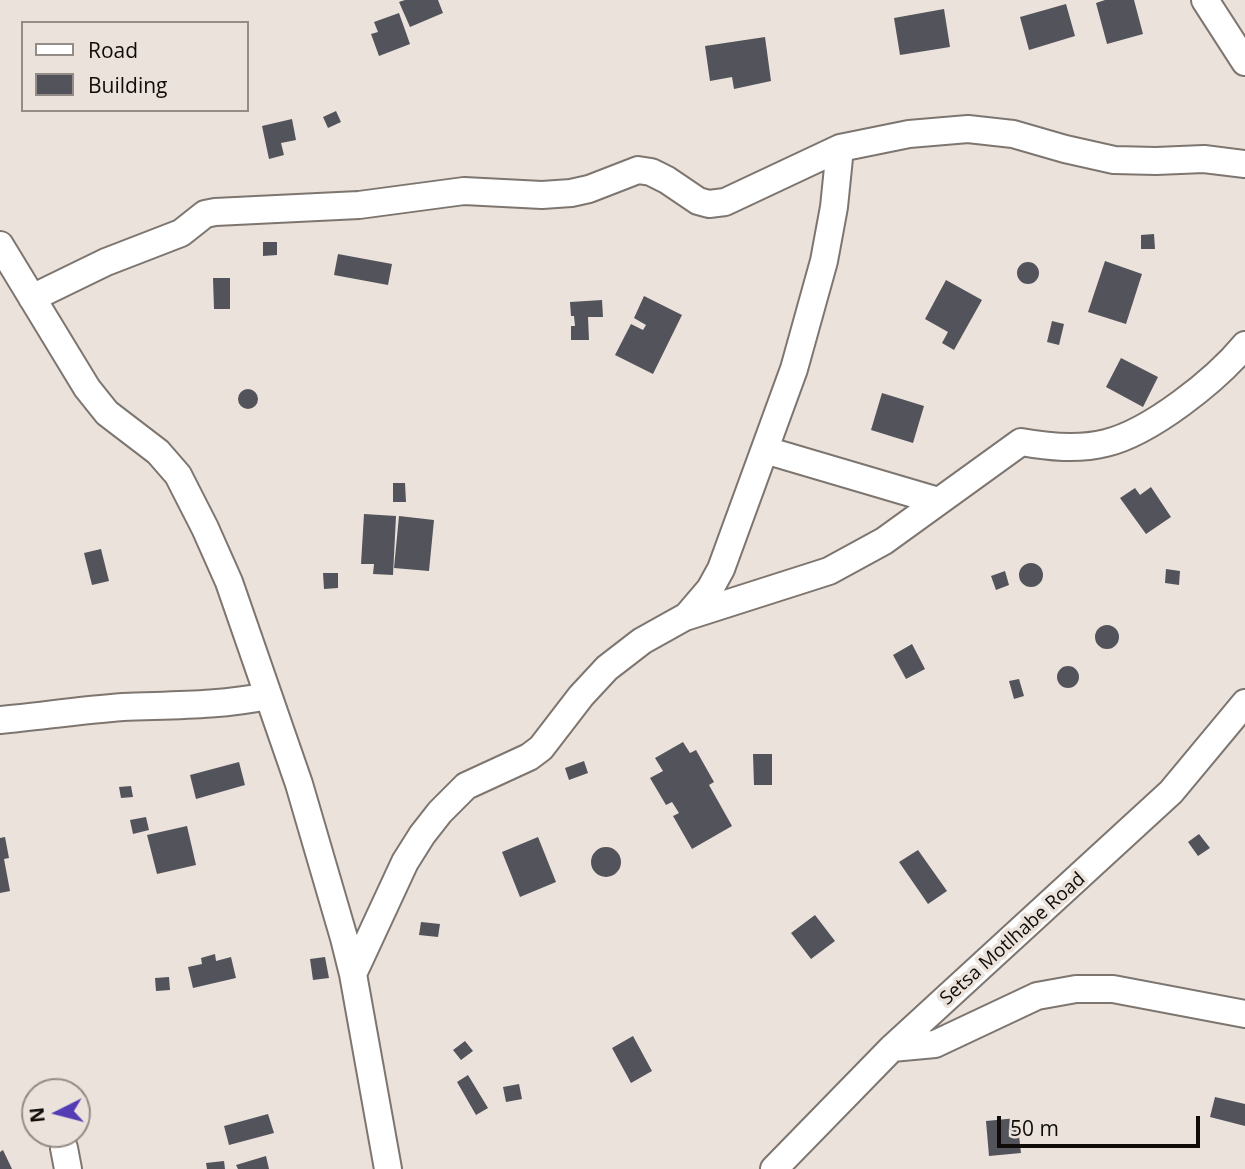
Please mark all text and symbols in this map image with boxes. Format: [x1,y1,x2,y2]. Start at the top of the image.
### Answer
legend [21,21,248,112]
text: Road [88,36,138,64]
text: Building [88,71,167,99]
street label: Setsa Motlhabe Road [936,868,1090,1010]
north arrow [21,1078,91,1148]
scale bar [1000,1102,1203,1146]
text: N [23,1106,51,1124]
text: 50 m [1010,1114,1059,1142]

